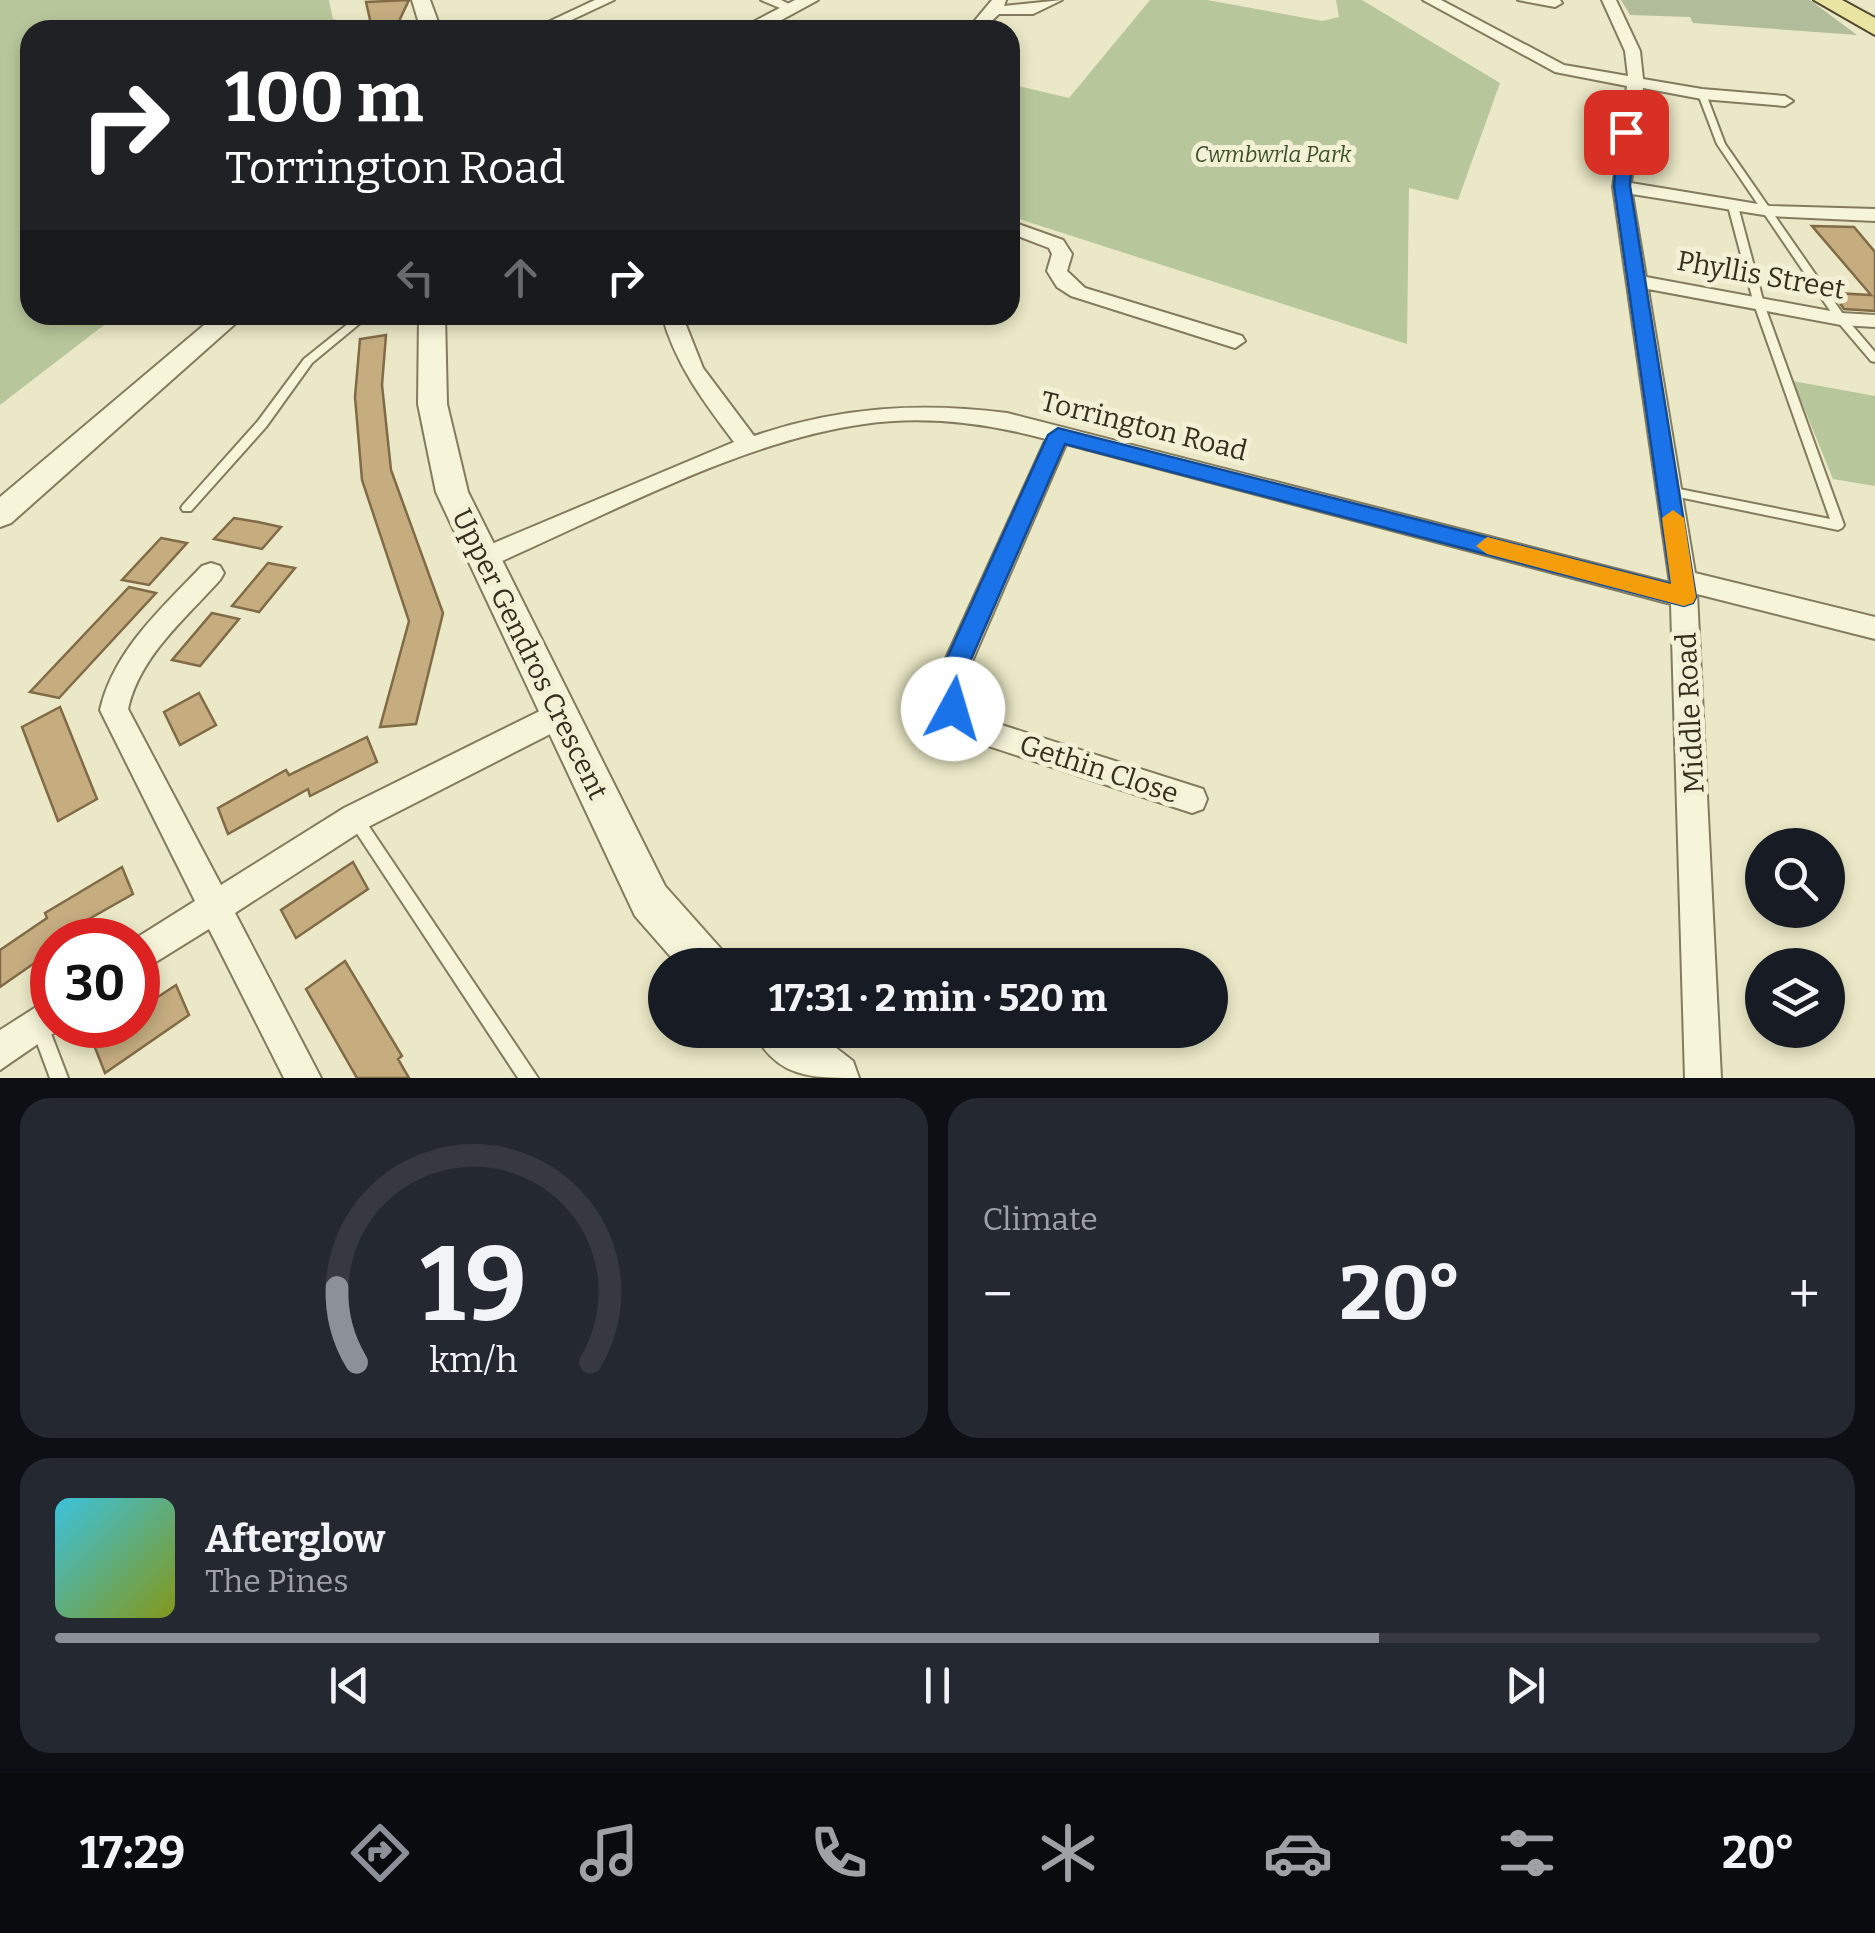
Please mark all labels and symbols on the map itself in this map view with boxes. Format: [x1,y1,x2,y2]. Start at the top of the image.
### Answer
pin [1584,90,1669,175]
park label: Cwmbwrla Park [1194,141,1353,168]
street label: Phyllis Street [1674,244,1848,306]
street label: Torrington Road [1037,384,1251,468]
street label: Upper Gendros Crescent [445,503,615,805]
street label: Middle Road [1669,632,1711,794]
position arrow [901,657,1005,761]
street label: Gethin Close [1015,728,1183,810]
speed limit sign: 30 [30,918,160,1048]

